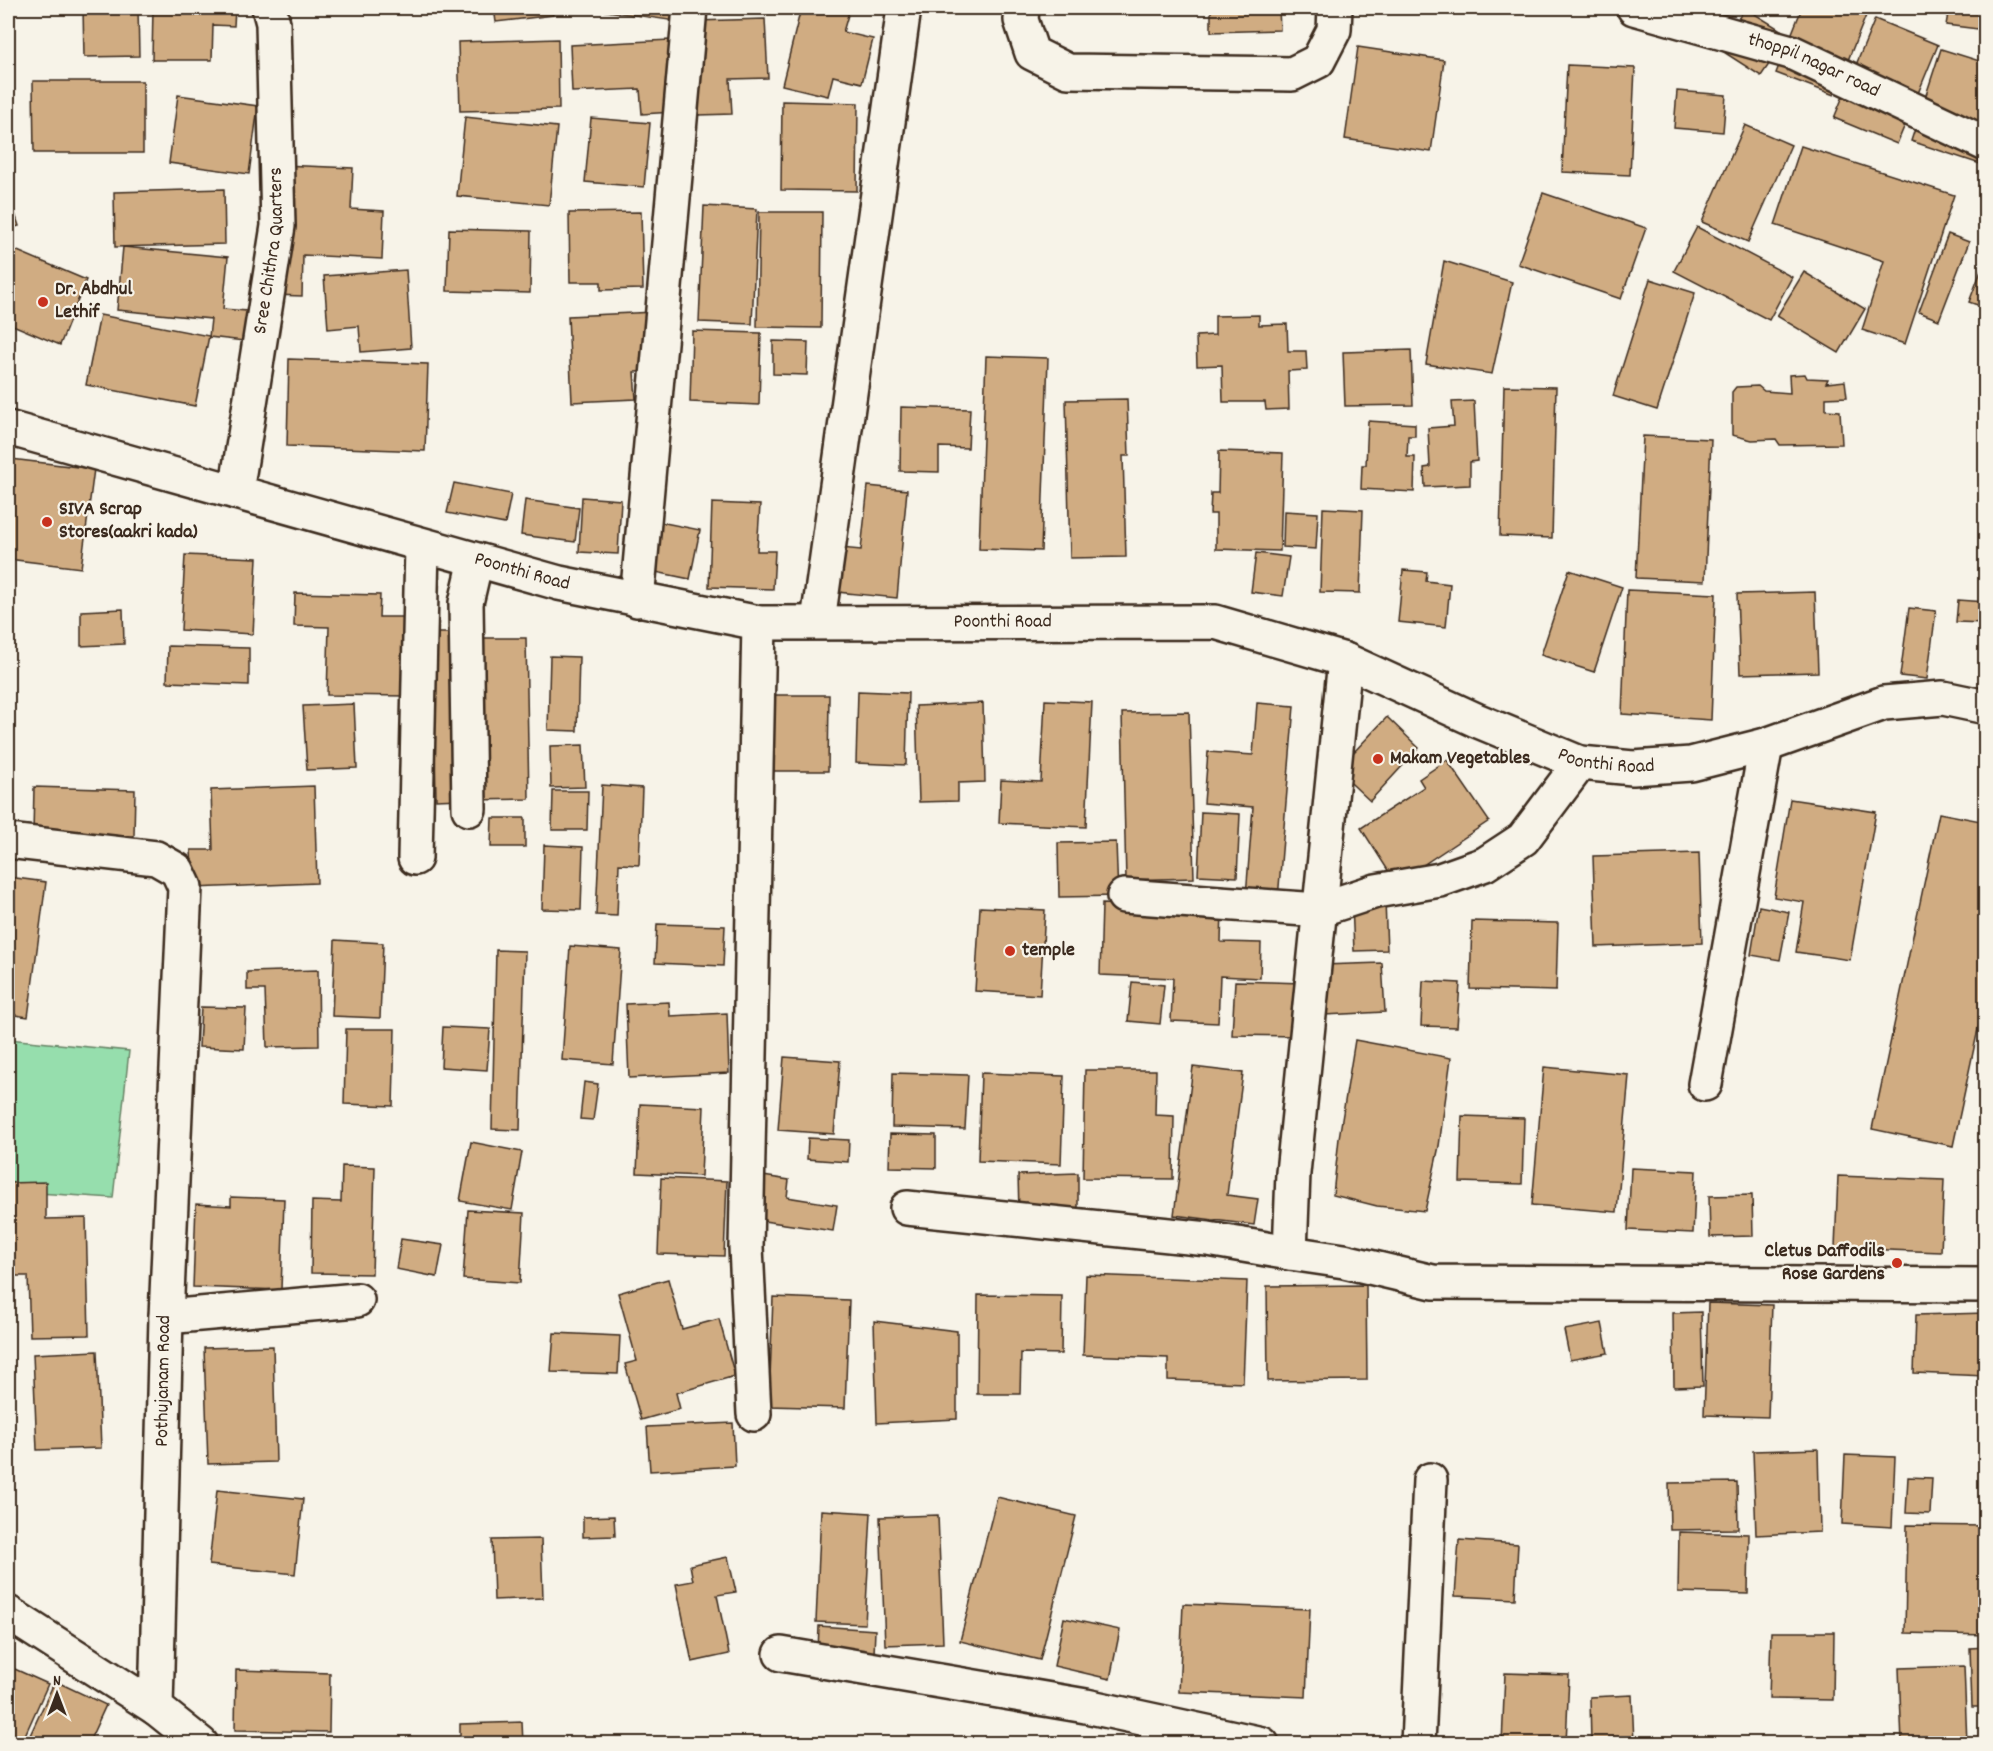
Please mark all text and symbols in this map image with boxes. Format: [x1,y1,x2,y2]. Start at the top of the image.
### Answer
street label: thoppil nagar road [1744,27,1884,106]
street label: Sree Chithra Quarters [247,167,292,336]
place label: Dr. Abdhul Lethif [55,276,132,327]
marker: Dr. Abdhul Lethif [36,295,50,309]
place label: SIVA Scrap Stores(aakri kada) [59,496,198,547]
marker: SIVA Scrap Stores(aakri kada) [40,515,54,529]
street label: Poonthi Road [471,546,572,599]
street label: Poonthi Road [953,608,1052,637]
street label: Poonthi Road [1553,741,1655,782]
place label: Makam Vegetables [1390,745,1530,773]
marker: Makam Vegetables [1371,752,1385,766]
place label: temple [1022,937,1075,965]
marker: temple [1003,944,1017,958]
place label: Cletus Daffodils Rose Gardens [1764,1238,1885,1289]
marker: Cletus Daffodils Rose Gardens [1890,1256,1904,1270]
street label: Pothujanam Road [149,1315,179,1447]
north arrow [27,1664,87,1724]
text: N [53,1670,61,1693]

